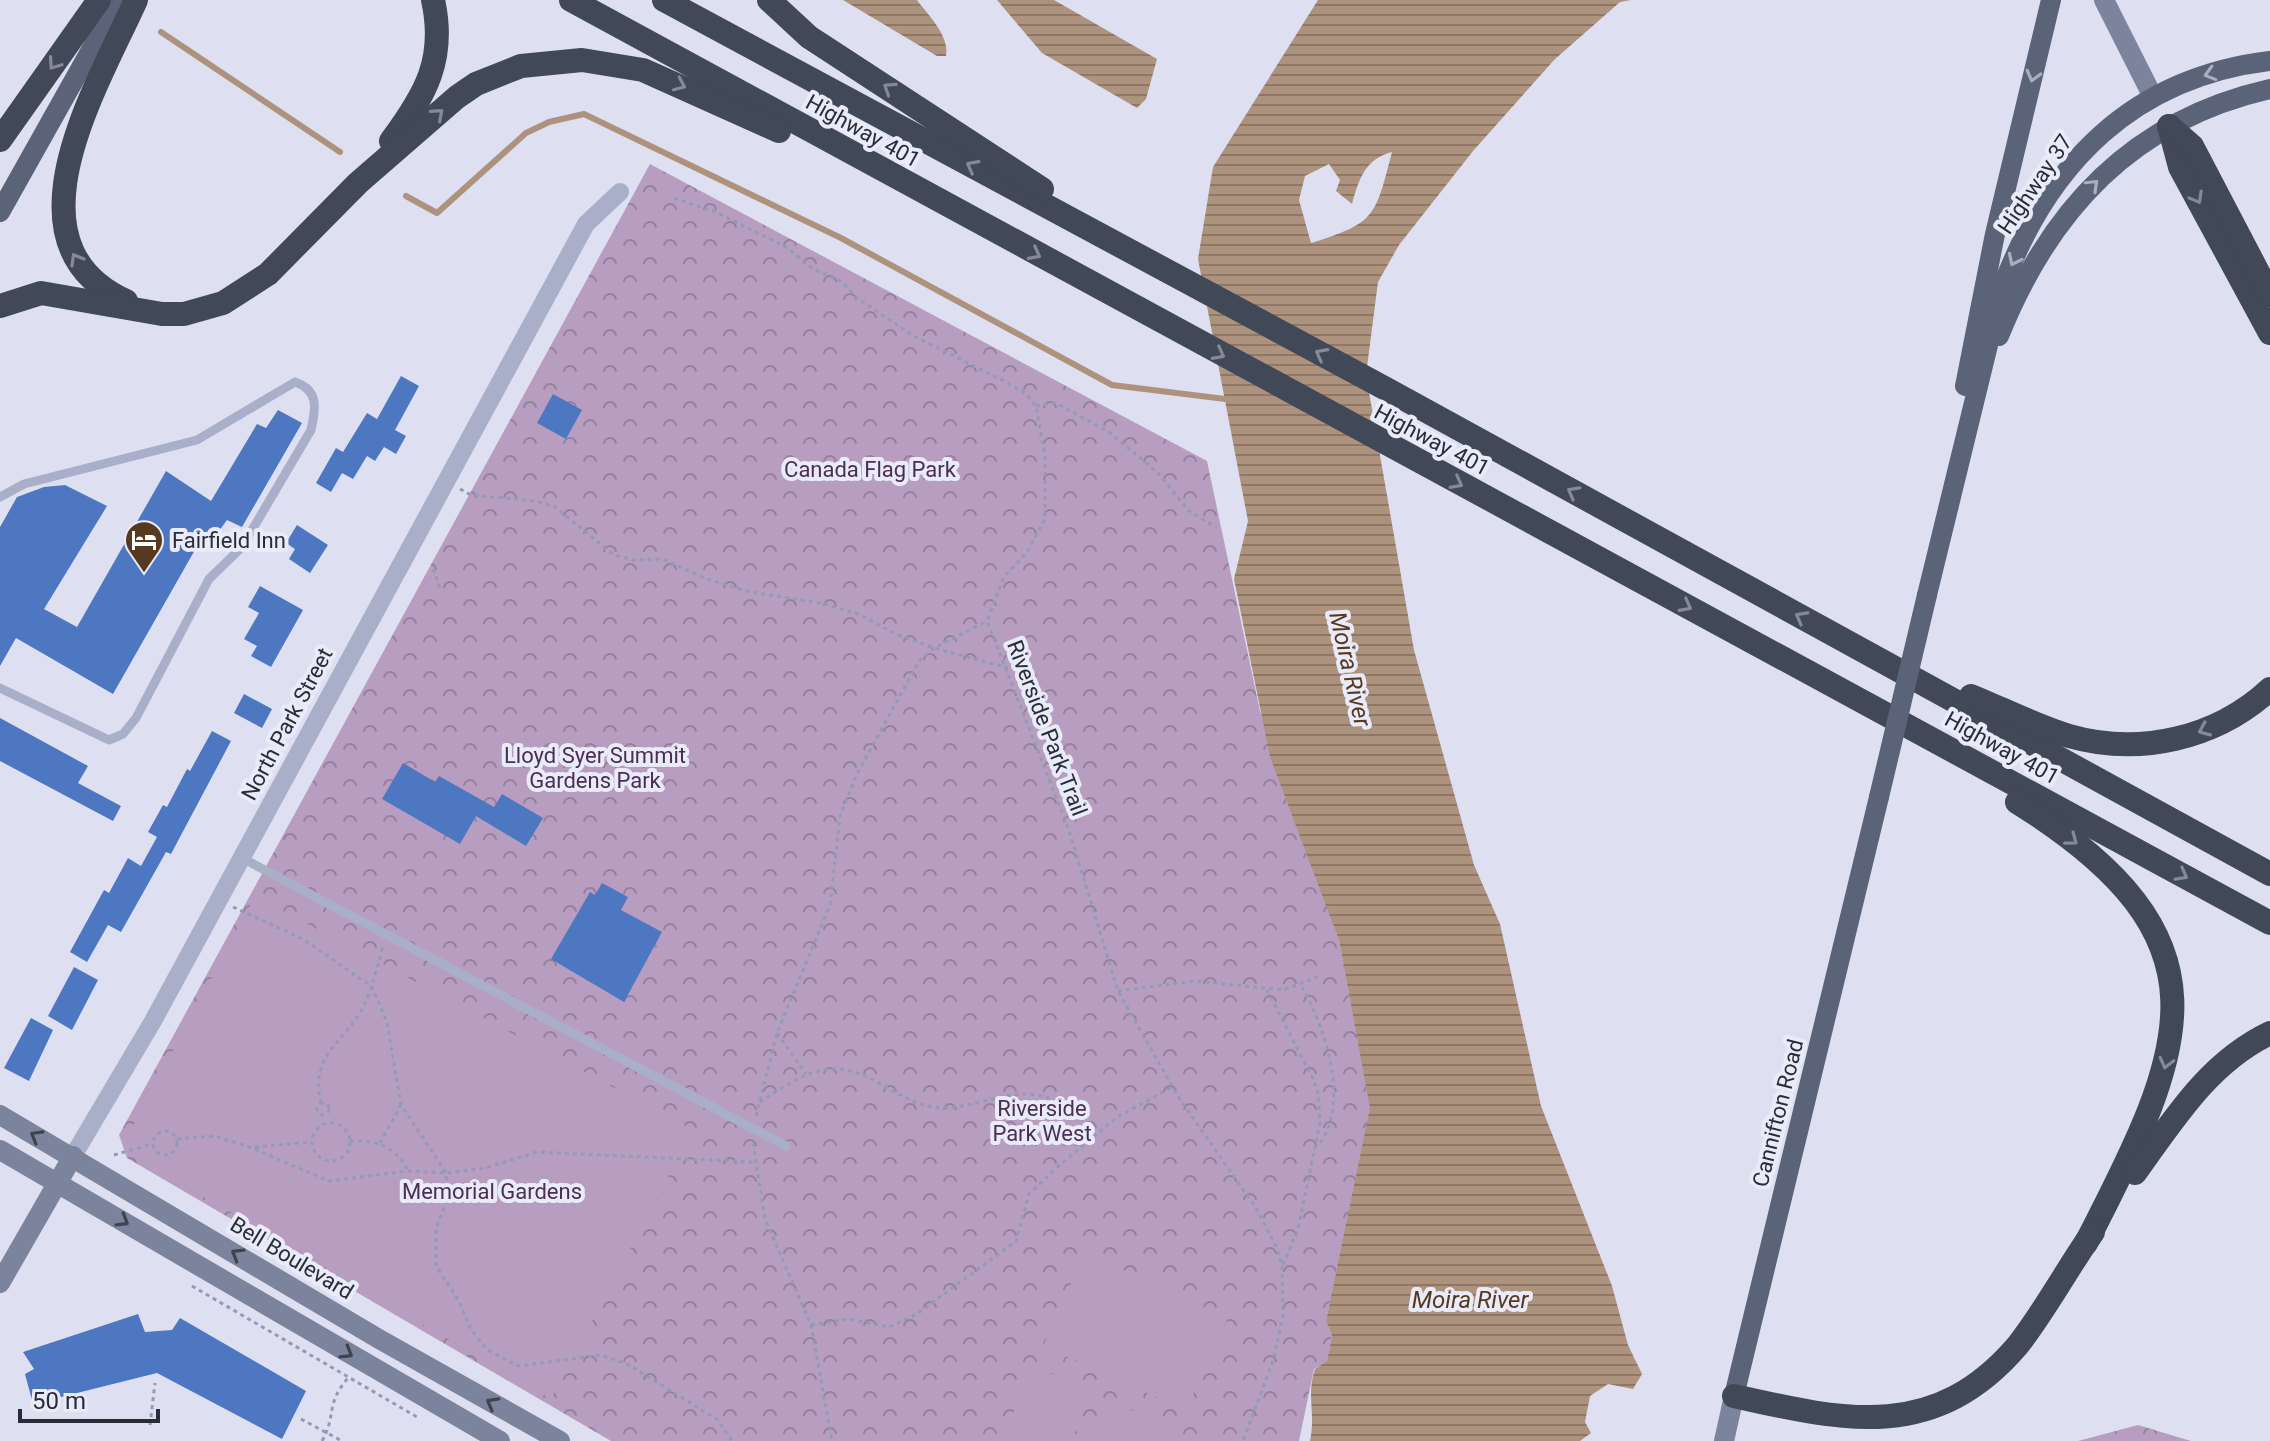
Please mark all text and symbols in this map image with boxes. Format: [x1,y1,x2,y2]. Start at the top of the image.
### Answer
one-way arrow [49,55,64,69]
one-way arrow [2203,65,2217,81]
one-way arrow [2025,68,2042,82]
one-way arrow [671,76,686,92]
one-way arrow [883,83,898,98]
street label: Highway 401 [801,89,925,173]
one-way arrow [428,109,443,123]
street label: Highway 37 [1993,130,2077,238]
one-way arrow [966,161,981,176]
one-way arrow [2084,180,2098,194]
one-way arrow [2187,189,2203,203]
one-way arrow [1027,245,1042,260]
one-way arrow [2008,251,2024,266]
one-way arrow [70,253,85,268]
one-way arrow [1211,344,1225,359]
one-way arrow [1314,349,1329,364]
street label: Highway 401 [1370,399,1494,481]
park label: Canada Flag Park [784,457,957,482]
one-way arrow [1449,473,1463,488]
one-way arrow [1567,486,1582,502]
hotel icon: Fairfield Inn [123,519,165,574]
place label: Fairfield Inn [172,528,286,553]
one-way arrow [1678,597,1692,612]
water label: Moira River [1323,609,1377,730]
one-way arrow [1795,611,1810,627]
street label: Riverside Park Trail [1002,637,1092,819]
street label: North Park Street [236,644,338,804]
street label: Highway 401 [1940,706,2064,790]
one-way arrow [2198,720,2212,736]
park label: Lloyd Syer Summit Gardens Park [504,743,686,793]
one-way arrow [2063,831,2078,845]
one-way arrow [2173,865,2187,881]
street label: Cannifton Road [1748,1037,1808,1189]
one-way arrow [2158,1056,2175,1070]
park label: Riverside Park West [992,1096,1092,1146]
one-way arrow [30,1130,45,1146]
park label: Memorial Gardens [402,1179,582,1204]
one-way arrow [114,1211,129,1227]
street label: Bell Boulevard [226,1212,358,1304]
one-way arrow [231,1248,246,1263]
water label: Moira River [1412,1286,1529,1314]
one-way arrow [338,1343,353,1359]
scale bar [20,1373,158,1423]
text: 50 m [32,1387,86,1415]
one-way arrow [486,1397,501,1413]

